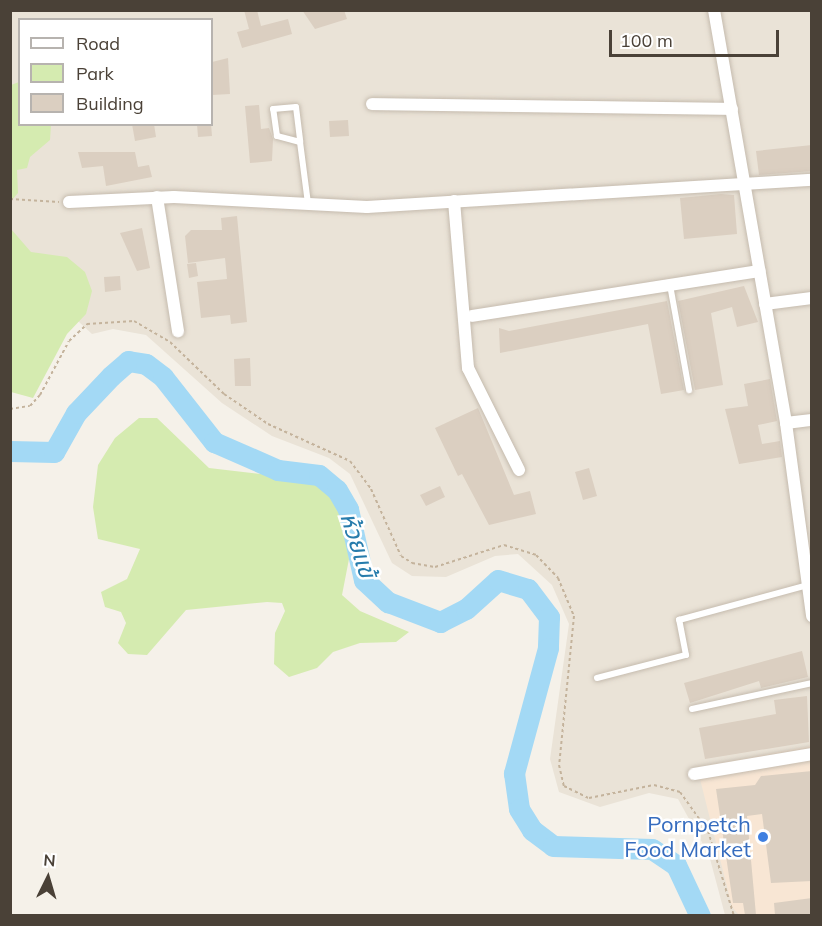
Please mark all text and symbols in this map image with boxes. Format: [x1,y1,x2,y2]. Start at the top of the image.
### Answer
legend [18,18,213,126]
scale bar [612,18,782,56]
text: 100 m [620,29,673,52]
text: Road [76,32,120,55]
text: Park [76,62,114,85]
text: Building [76,92,144,115]
water label: ห้วยแข้ [334,509,382,581]
place label: Pornpetch Food Market [624,811,751,862]
marker: Pornpetch Food Market [756,830,770,844]
north arrow [18,848,78,908]
text: N [43,850,56,871]

